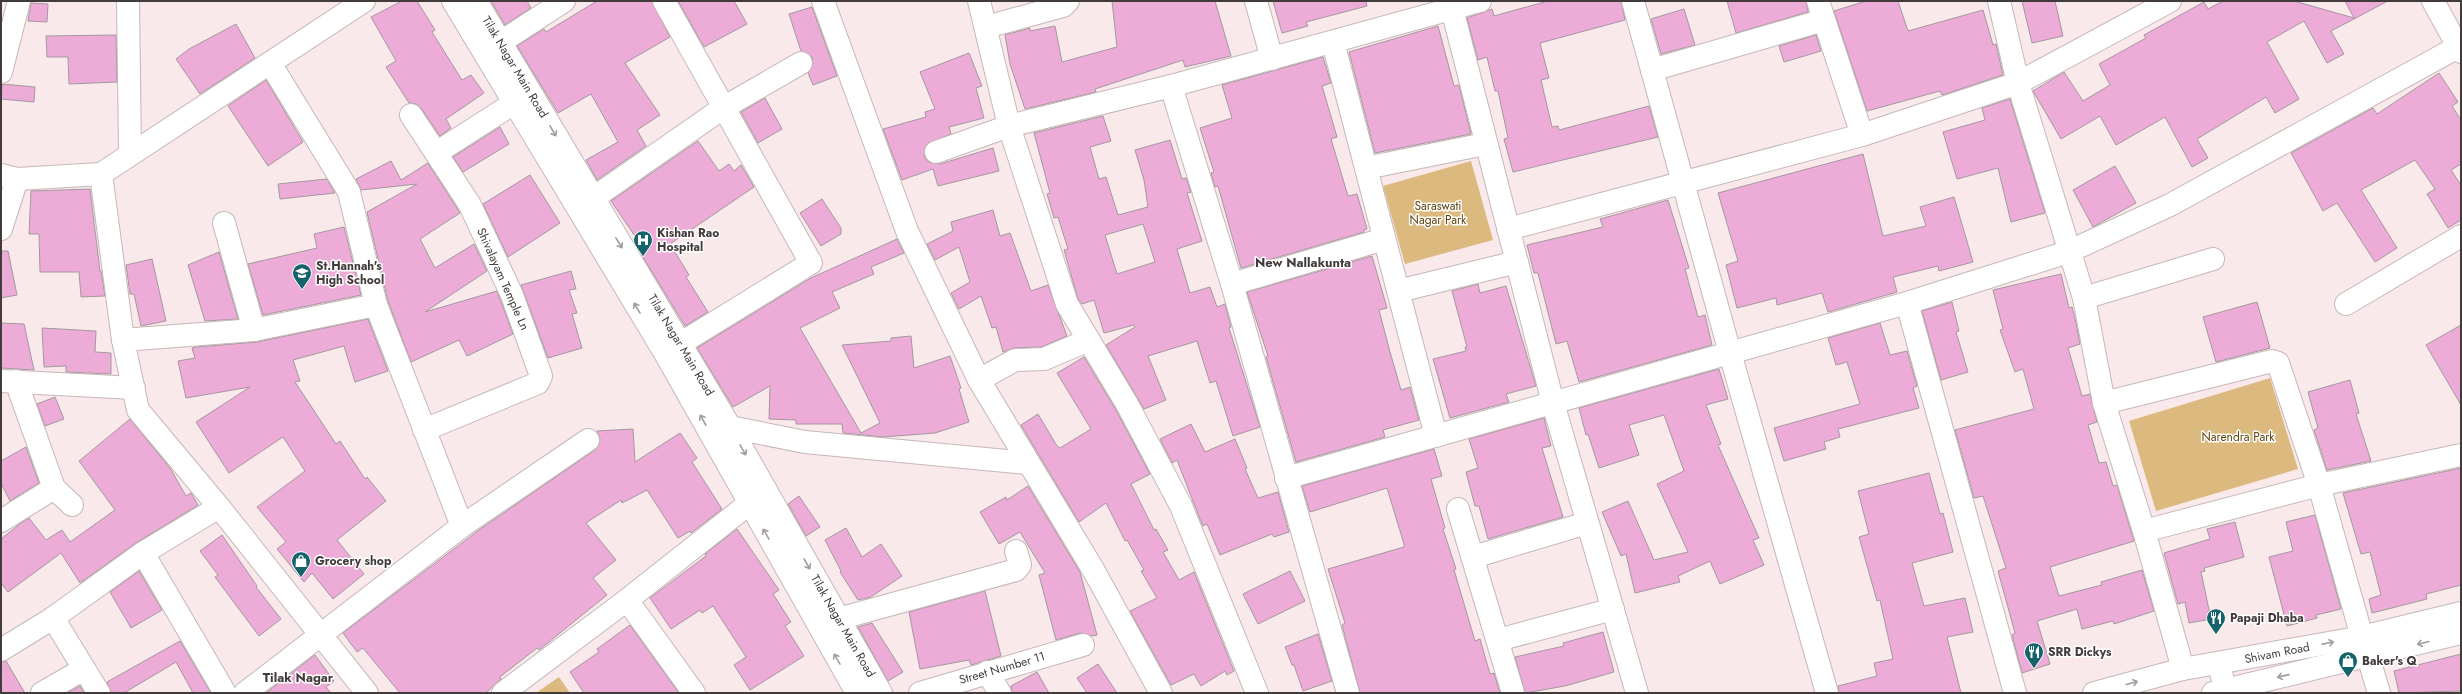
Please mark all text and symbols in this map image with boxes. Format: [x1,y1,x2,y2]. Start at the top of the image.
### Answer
street label: Tilak Nagar Main Road [477,13,553,121]
one-way arrow [549,125,557,137]
park label: Saraswati Nagar Park [1410,197,1467,229]
place label: Kishan Rao Hospital [657,224,719,256]
street label: Shivalayam Temple Ln [472,225,534,333]
hospital icon: Kishan Rao Hospital [632,229,654,257]
one-way arrow [616,237,624,249]
district label: New Nallakunta [1255,253,1351,272]
place label: St.Hannah's High School [316,257,384,289]
school or university icon: St.Hannah's High School [291,262,313,290]
street label: Tilak Nagar Main Road [643,291,719,399]
one-way arrow [633,302,641,314]
one-way arrow [698,415,706,427]
park label: Narendra Park [2201,428,2275,446]
one-way arrow [740,444,748,456]
one-way arrow [762,528,770,540]
shop icon: Grocery shop [290,550,312,578]
place label: Grocery shop [315,552,392,570]
one-way arrow [804,558,812,570]
street label: Tilak Nagar Main Road [806,571,880,681]
restaurant icon: Papaji Dhaba [2205,607,2227,635]
place label: Papaji Dhaba [2230,609,2304,627]
street label: Shivam Road [2243,638,2311,668]
one-way arrow [2321,639,2334,647]
one-way arrow [2417,639,2430,647]
restaurant icon: SRR Dickys [2023,641,2045,669]
place label: SRR Dickys [2048,643,2112,661]
street label: Street Number 11 [957,647,1047,689]
shop icon: Baker's Q [2337,650,2359,678]
place label: Baker's Q [2362,652,2418,670]
one-way arrow [833,653,841,665]
district label: Tilak Nagar [263,668,334,687]
one-way arrow [2277,673,2290,681]
one-way arrow [2125,679,2138,686]

